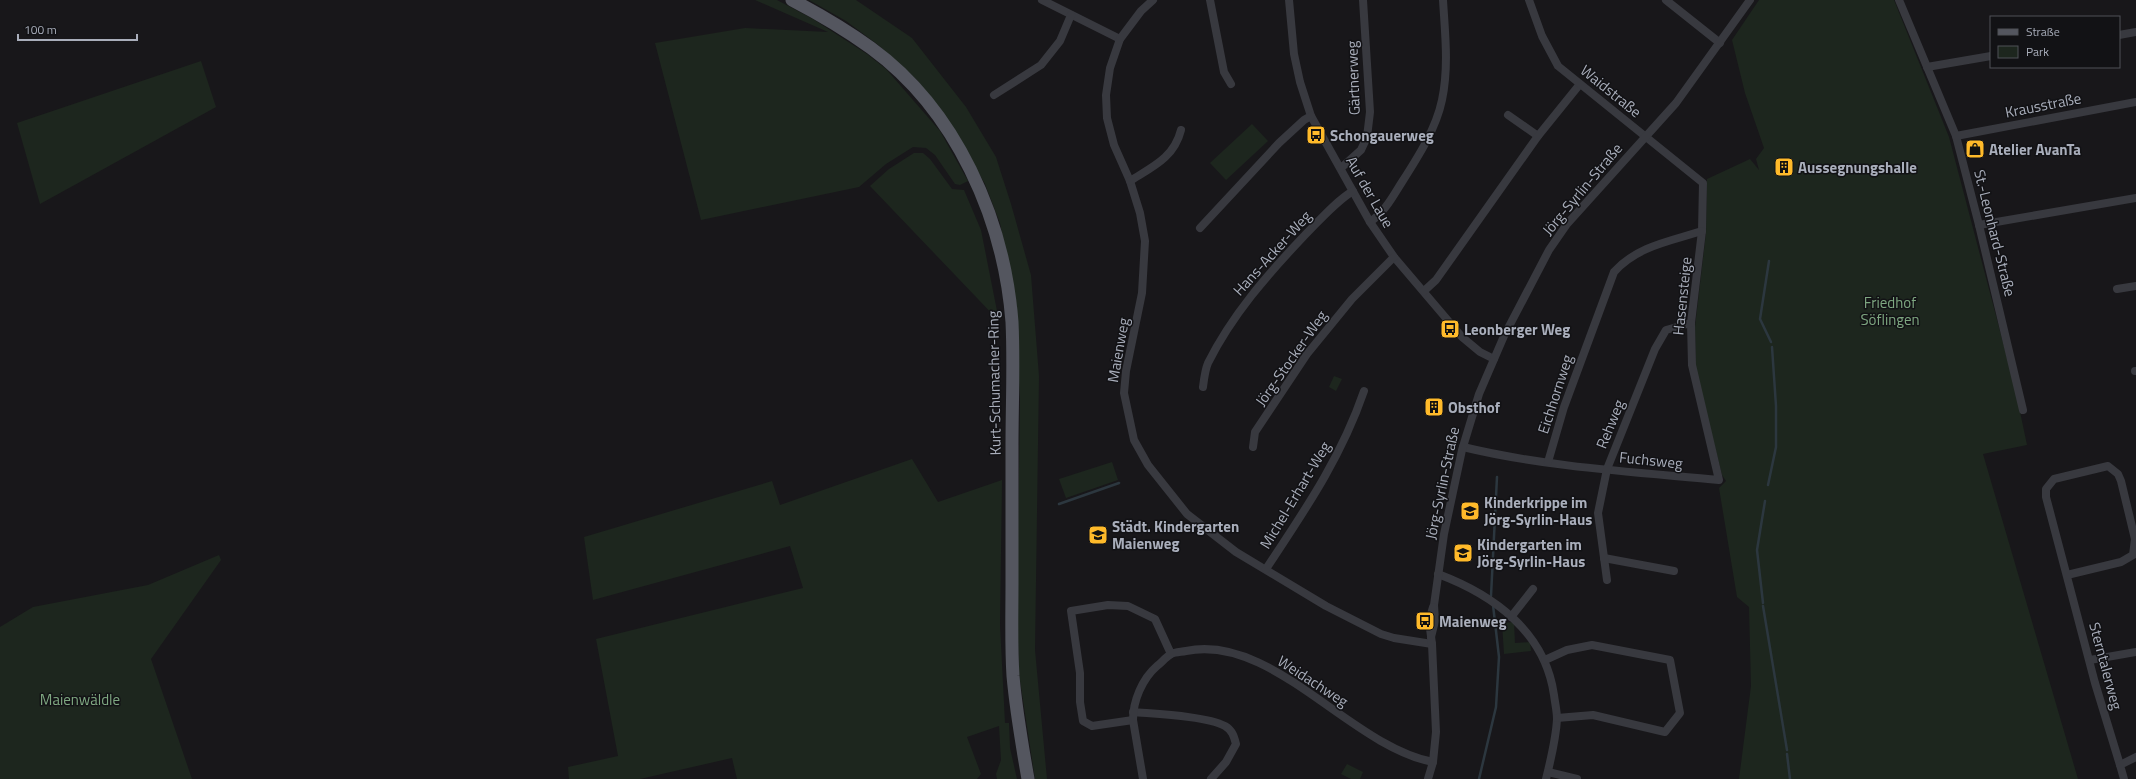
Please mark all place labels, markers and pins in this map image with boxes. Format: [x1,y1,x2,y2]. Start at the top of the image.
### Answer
bus stop icon: Schongauerweg [1305,124,1327,146]
place label: Schongauerweg [1330,124,1434,147]
shop icon: Atelier AvanTa [1964,138,1986,160]
place label: Atelier AvanTa [1989,138,2081,161]
building icon: Aussegnungshalle [1773,156,1795,178]
place label: Aussegnungshalle [1798,156,1917,179]
bus stop icon: Leonberger Weg [1439,318,1461,340]
place label: Leonberger Weg [1464,318,1570,341]
building icon: Obsthof [1423,396,1445,418]
place label: Obsthof [1448,396,1501,419]
place label: Kinderkrippe im Jörg-Syrlin-Haus [1484,491,1592,531]
school or university icon: Kinderkrippe im Jörg-Syrlin-Haus [1459,500,1481,522]
place label: Städt. Kindergarten Maienweg [1112,515,1239,555]
school or university icon: Städt. Kindergarten Maienweg [1087,524,1109,546]
place label: Kindergarten im Jörg-Syrlin-Haus [1477,533,1585,573]
school or university icon: Kindergarten im Jörg-Syrlin-Haus [1452,542,1474,564]
bus stop icon: Maienweg [1414,610,1436,632]
place label: Maienweg [1439,610,1507,633]

